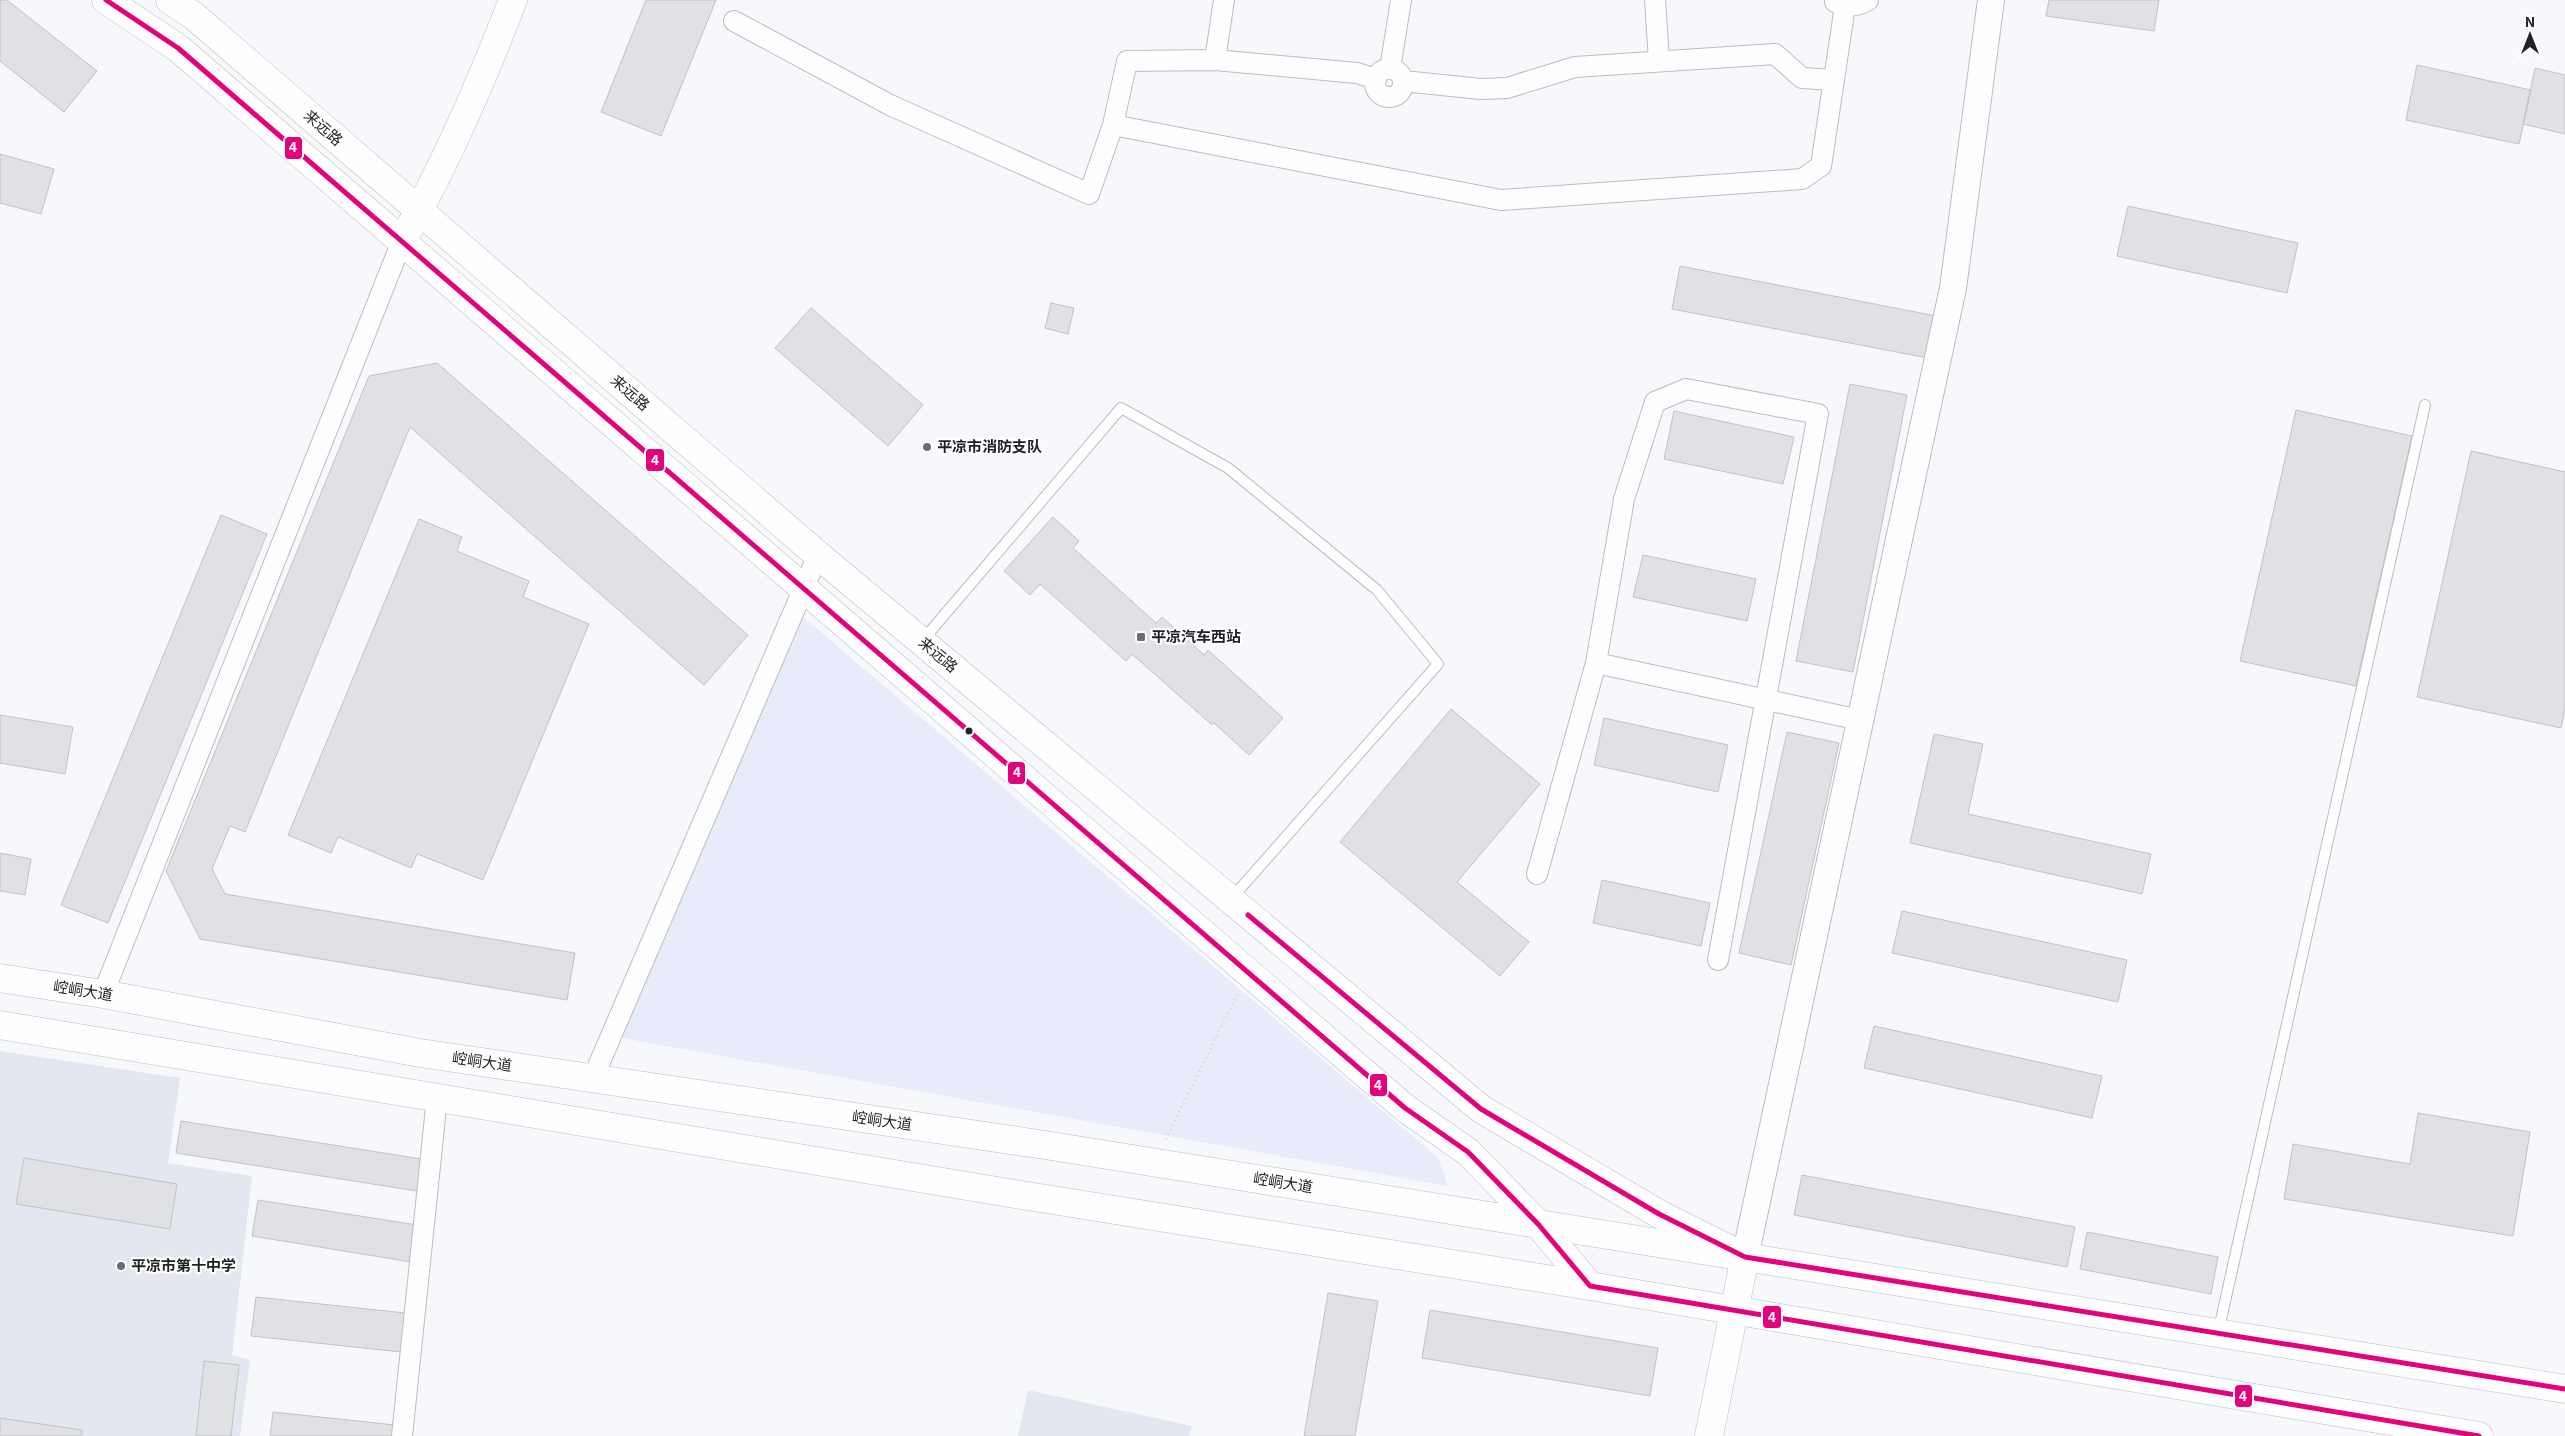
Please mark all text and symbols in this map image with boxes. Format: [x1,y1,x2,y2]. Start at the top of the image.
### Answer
north arrow [2505,10,2555,60]
text: N [2525,11,2535,31]
street label: 来远路 [300,104,348,150]
line badge: 4 [284,136,303,160]
text: 4 [289,136,297,156]
street label: 来远路 [607,369,655,415]
place label: 平凉市消防支队 [937,435,1042,456]
marker: 平凉市消防支队 [921,441,933,453]
line badge: 4 [645,448,665,472]
text: 4 [651,449,659,469]
place label: 平凉汽车西站 [1151,625,1241,646]
street label: 来远路 [915,631,963,676]
marker: 平凉汽车西站 [1135,631,1147,643]
unlabelled marker [964,726,974,736]
line badge: 4 [1007,761,1026,785]
text: 4 [1013,761,1021,781]
street label: 崆峒大道 [52,974,115,1005]
street label: 崆峒大道 [451,1046,513,1075]
line badge: 4 [1369,1073,1388,1097]
text: 4 [1374,1074,1382,1094]
street label: 崆峒大道 [851,1105,913,1134]
street label: 崆峒大道 [1252,1166,1315,1197]
place label: 平凉市第十中学 [131,1254,236,1275]
marker: 平凉市第十中学 [115,1260,127,1272]
line badge: 4 [1762,1305,1782,1329]
text: 4 [1768,1306,1776,1326]
line badge: 4 [2234,1384,2253,1408]
text: 4 [2239,1385,2247,1405]

